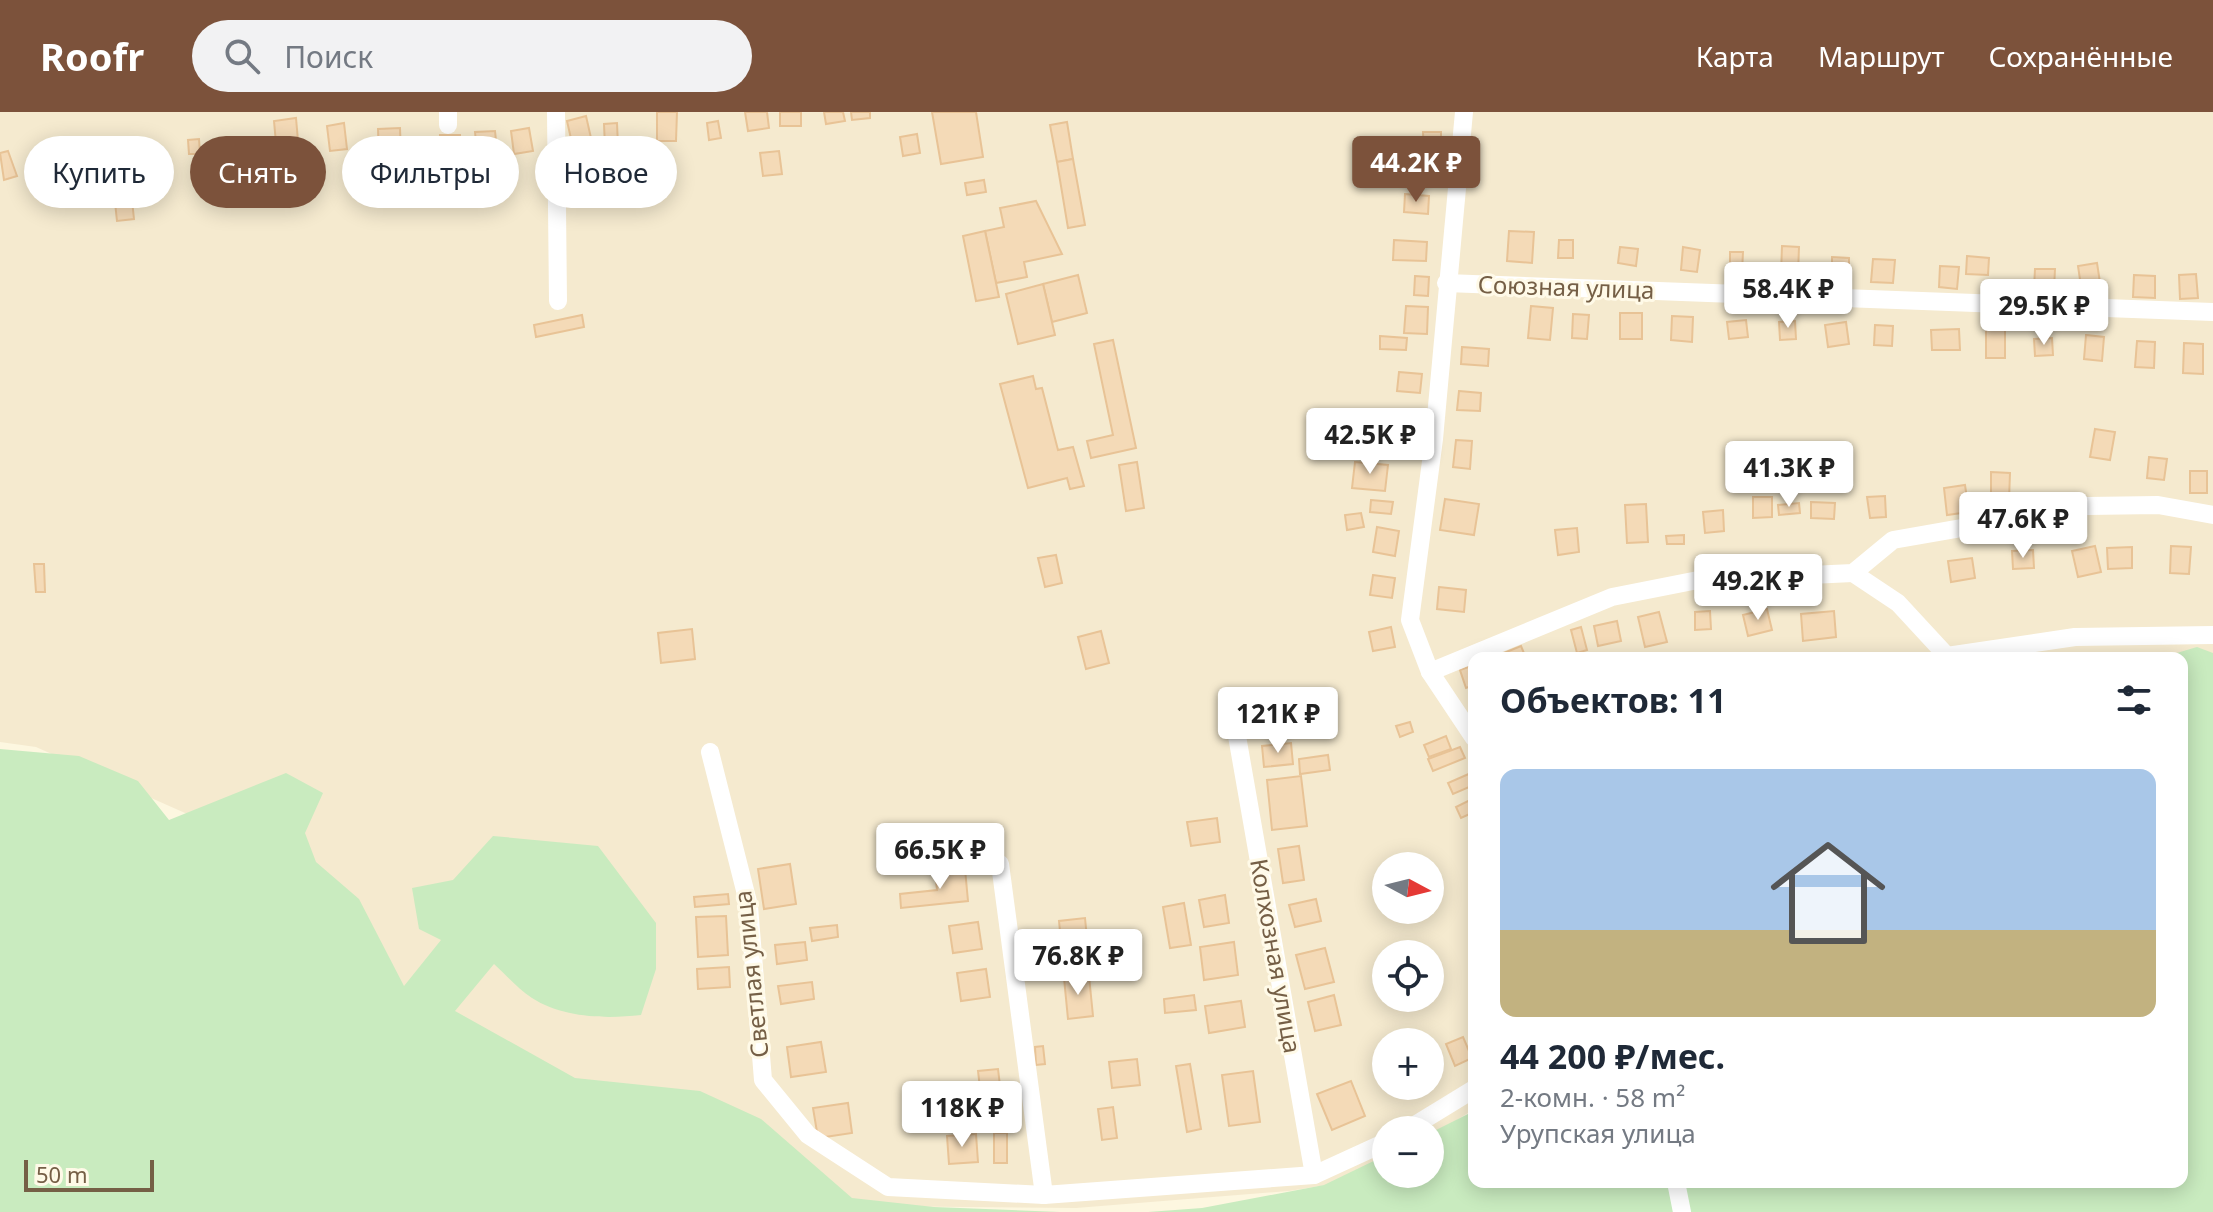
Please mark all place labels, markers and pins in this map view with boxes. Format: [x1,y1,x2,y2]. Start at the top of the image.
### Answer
pin: 44.2K ₽ [1342,136,1490,204]
pin: 58.4K ₽ [1714,262,1862,330]
pin: 29.5K ₽ [1970,279,2118,347]
pin: 42.5K ₽ [1296,408,1444,476]
pin: 41.3K ₽ [1715,441,1863,509]
pin: 47.6K ₽ [1949,492,2097,560]
pin: 49.2K ₽ [1684,554,1832,622]
pin: 121K ₽ [1213,687,1343,755]
pin: 66.5K ₽ [866,823,1014,891]
pin: 76.8K ₽ [1004,929,1152,997]
pin: 118K ₽ [897,1081,1027,1149]

